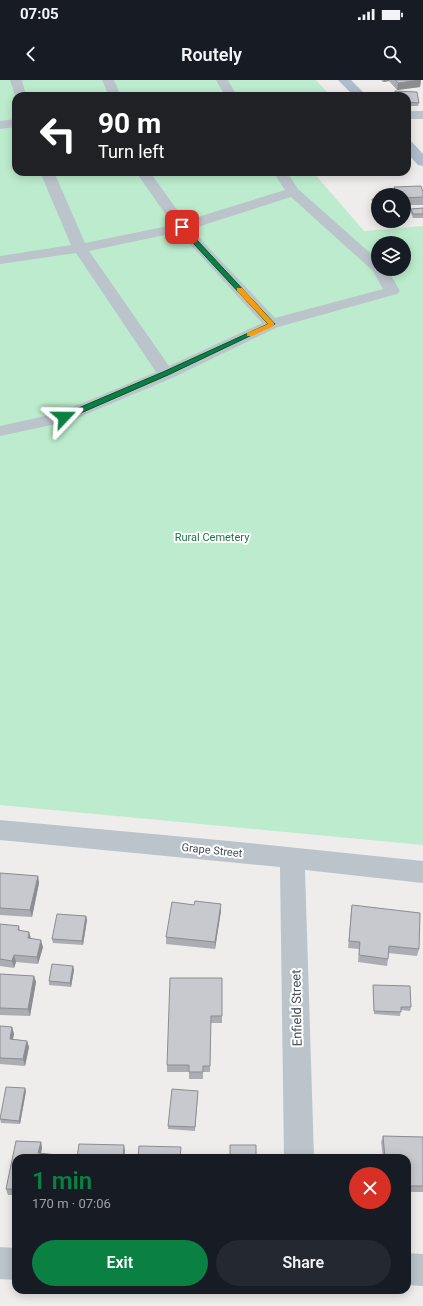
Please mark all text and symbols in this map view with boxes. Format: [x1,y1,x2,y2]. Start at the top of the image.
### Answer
text: 07:05 [20,5,59,23]
icon: back [20,43,42,65]
icon: search [381,43,403,65]
text: Routely [181,44,242,65]
text: 90 m [98,107,161,140]
icon: left [32,108,84,160]
text: Turn left [98,141,164,162]
map controls [371,188,411,276]
button: search [371,188,411,228]
pin [165,210,199,244]
icon: arrive [171,216,193,238]
button: layers [371,236,411,276]
position arrow [43,396,85,438]
park label: Rural Cemetery [175,531,250,544]
street label: Grape Street [181,841,243,860]
street label: Enfield Street [288,970,305,1046]
text: 1 min [32,1167,92,1195]
button: close [349,1167,391,1209]
text: 170 m · 07:06 [32,1196,111,1211]
button: Exit [32,1240,208,1286]
button: Share [216,1240,391,1286]

